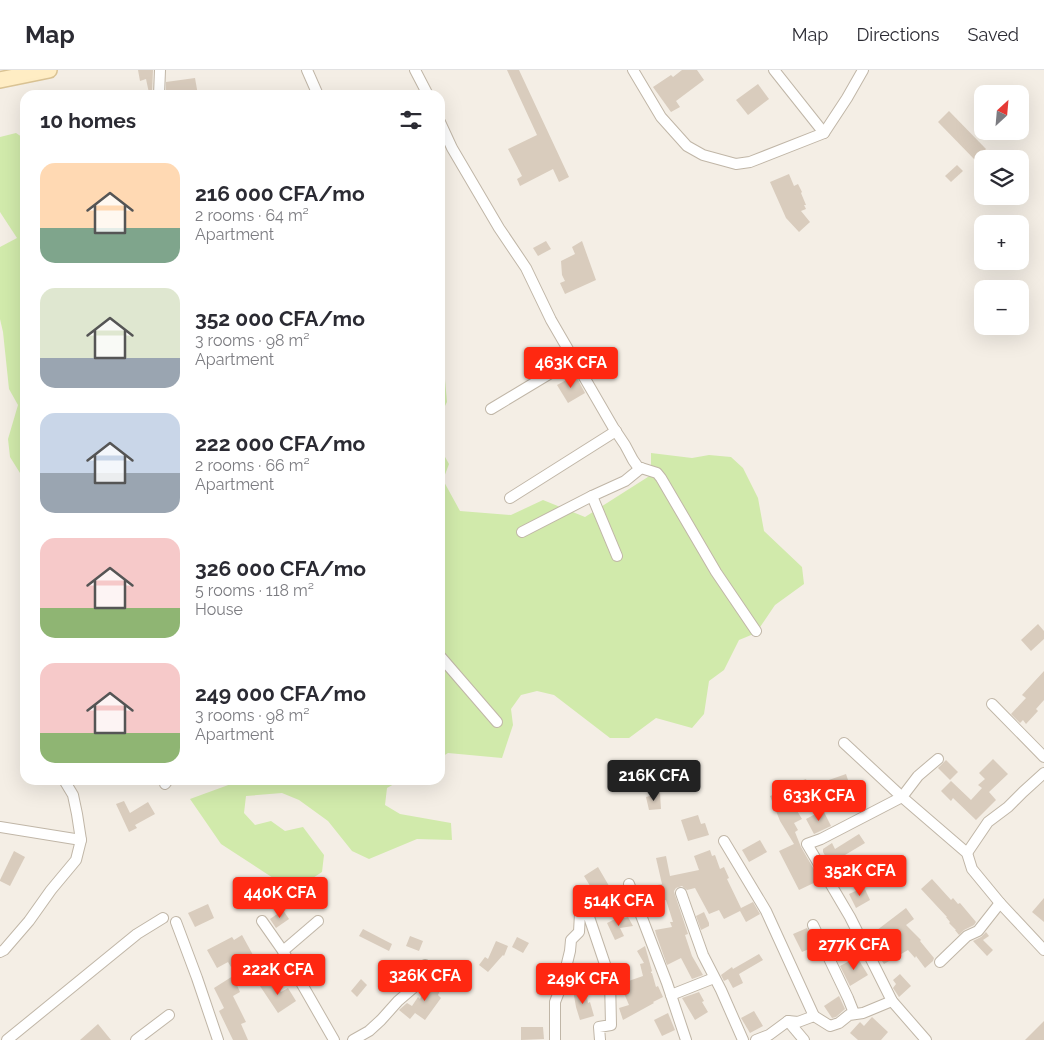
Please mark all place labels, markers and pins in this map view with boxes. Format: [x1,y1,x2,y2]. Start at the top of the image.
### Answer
pin: 463K CFA [519,346,623,389]
pin: 216K CFA [602,760,706,802]
pin: 633K CFA [767,780,871,822]
pin: 352K CFA [808,854,912,897]
pin: 440K CFA [228,876,332,919]
pin: 514K CFA [567,884,671,927]
pin: 277K CFA [802,928,906,971]
pin: 222K CFA [226,954,330,996]
pin: 326K CFA [373,960,477,1002]
pin: 249K CFA [531,962,635,1005]

